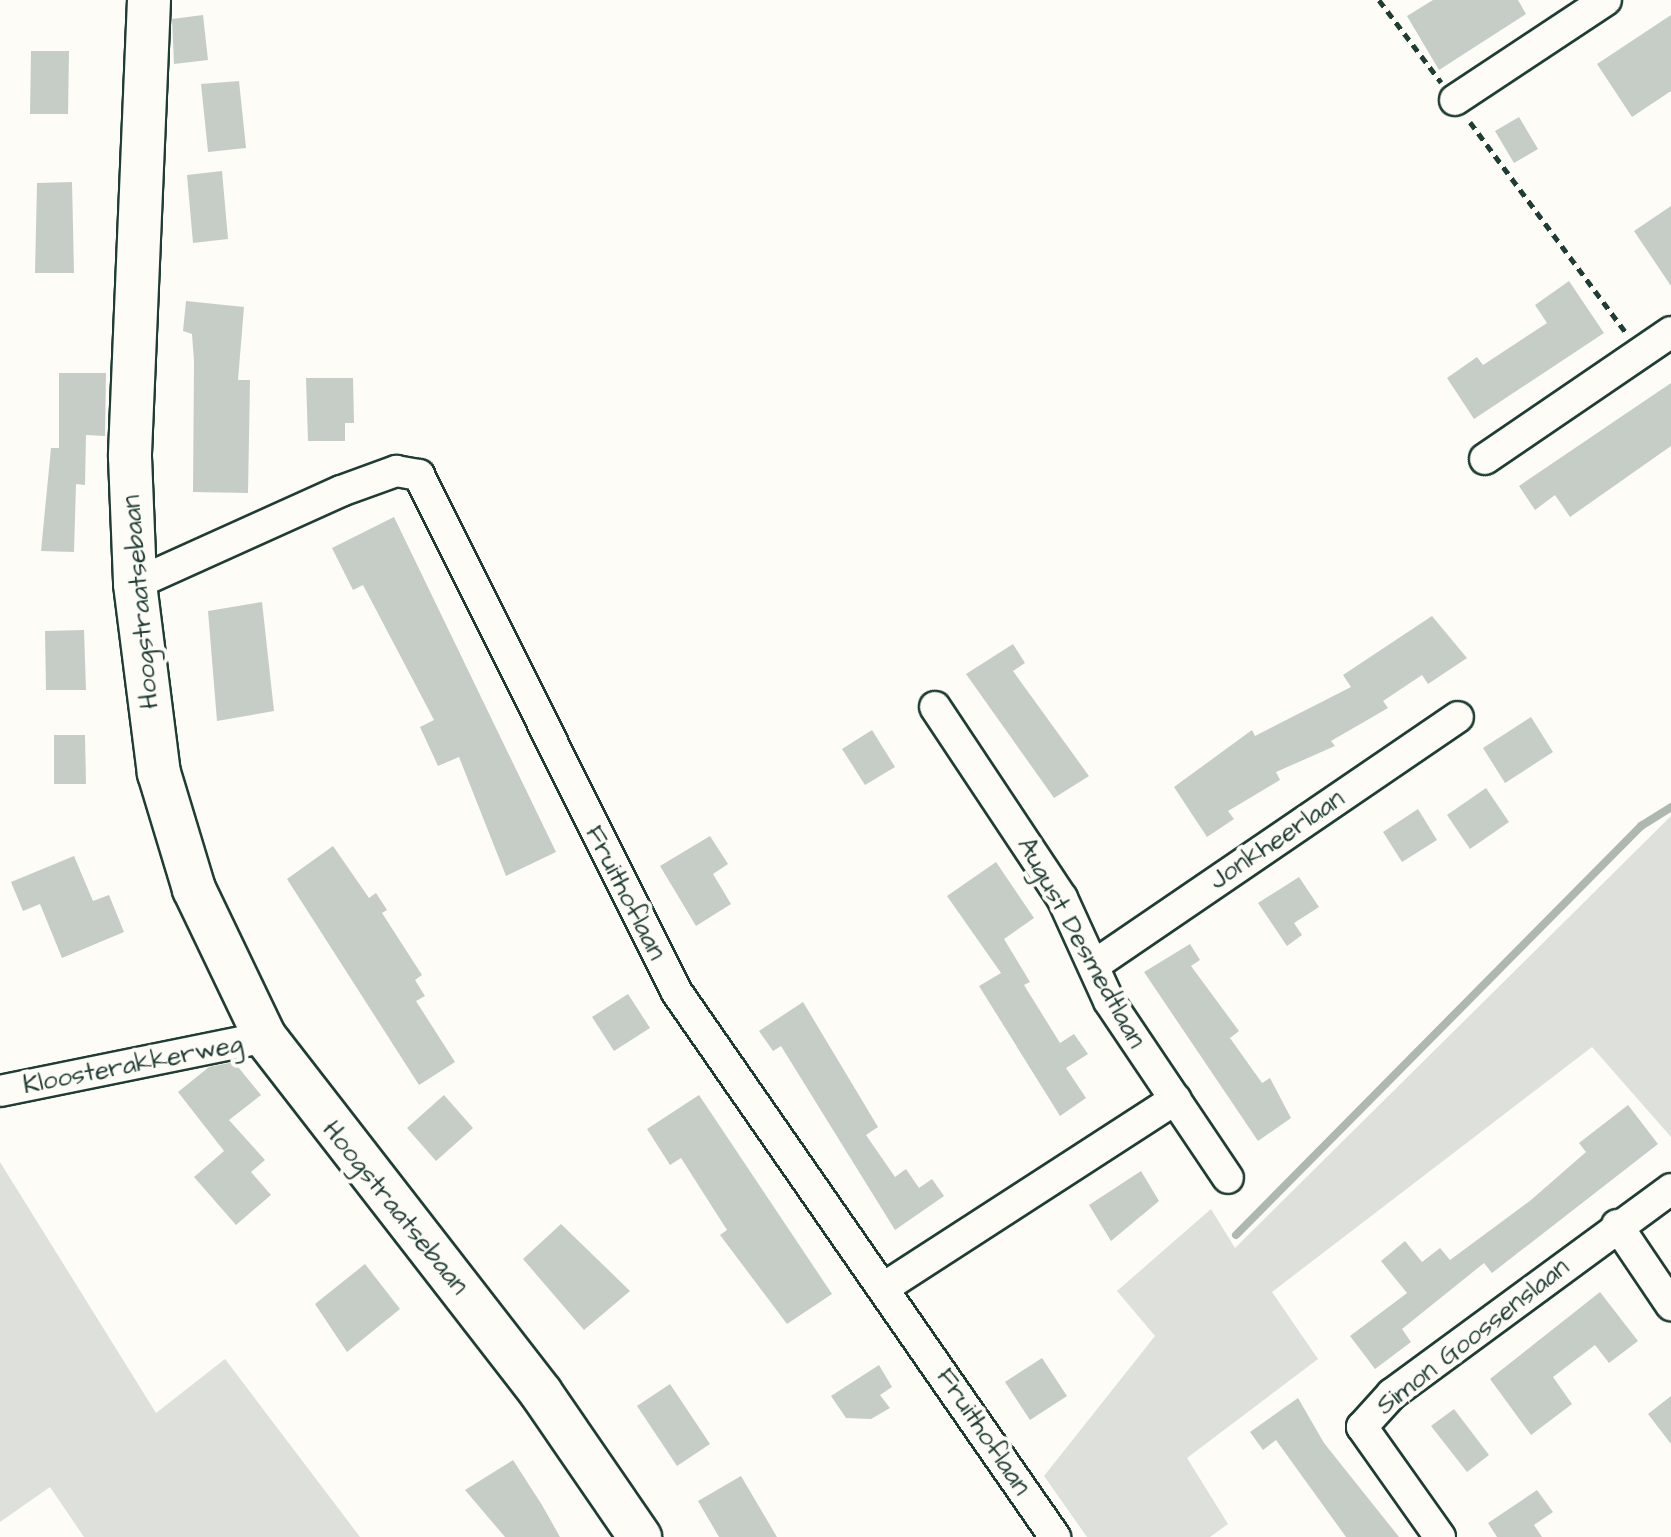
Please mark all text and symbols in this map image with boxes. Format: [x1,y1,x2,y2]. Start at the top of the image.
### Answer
street label: Hoogstraatsebaan [116,494,166,710]
street label: Jonkheerlaan [1204,783,1350,897]
street label: Fruithoflaan [578,821,672,965]
street label: August Desmedtlaan [1010,832,1152,1054]
street label: Kloosterakkerweg [21,1028,245,1102]
street label: Hoogstraatsebaan [315,1115,475,1301]
street label: Simon Goossenslaan [1370,1252,1576,1422]
street label: Fruithoflaan [929,1363,1037,1501]

